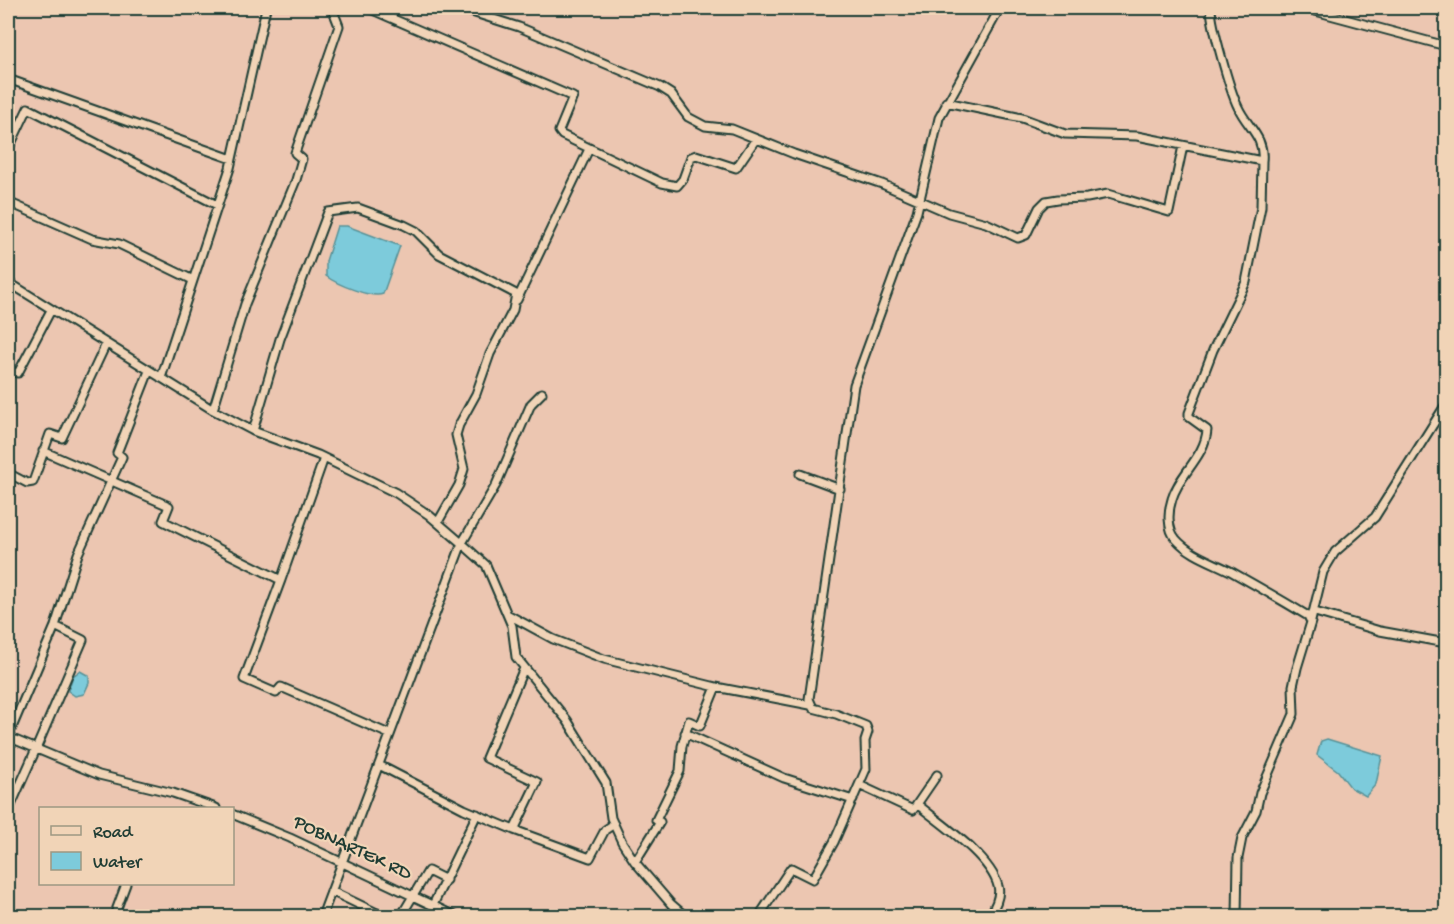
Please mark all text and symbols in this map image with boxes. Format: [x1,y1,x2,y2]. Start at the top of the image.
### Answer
legend [39,807,234,885]
street label: POBNARTEK RD [288,811,416,887]
text: Road [93,823,134,844]
text: Water [93,853,143,874]

